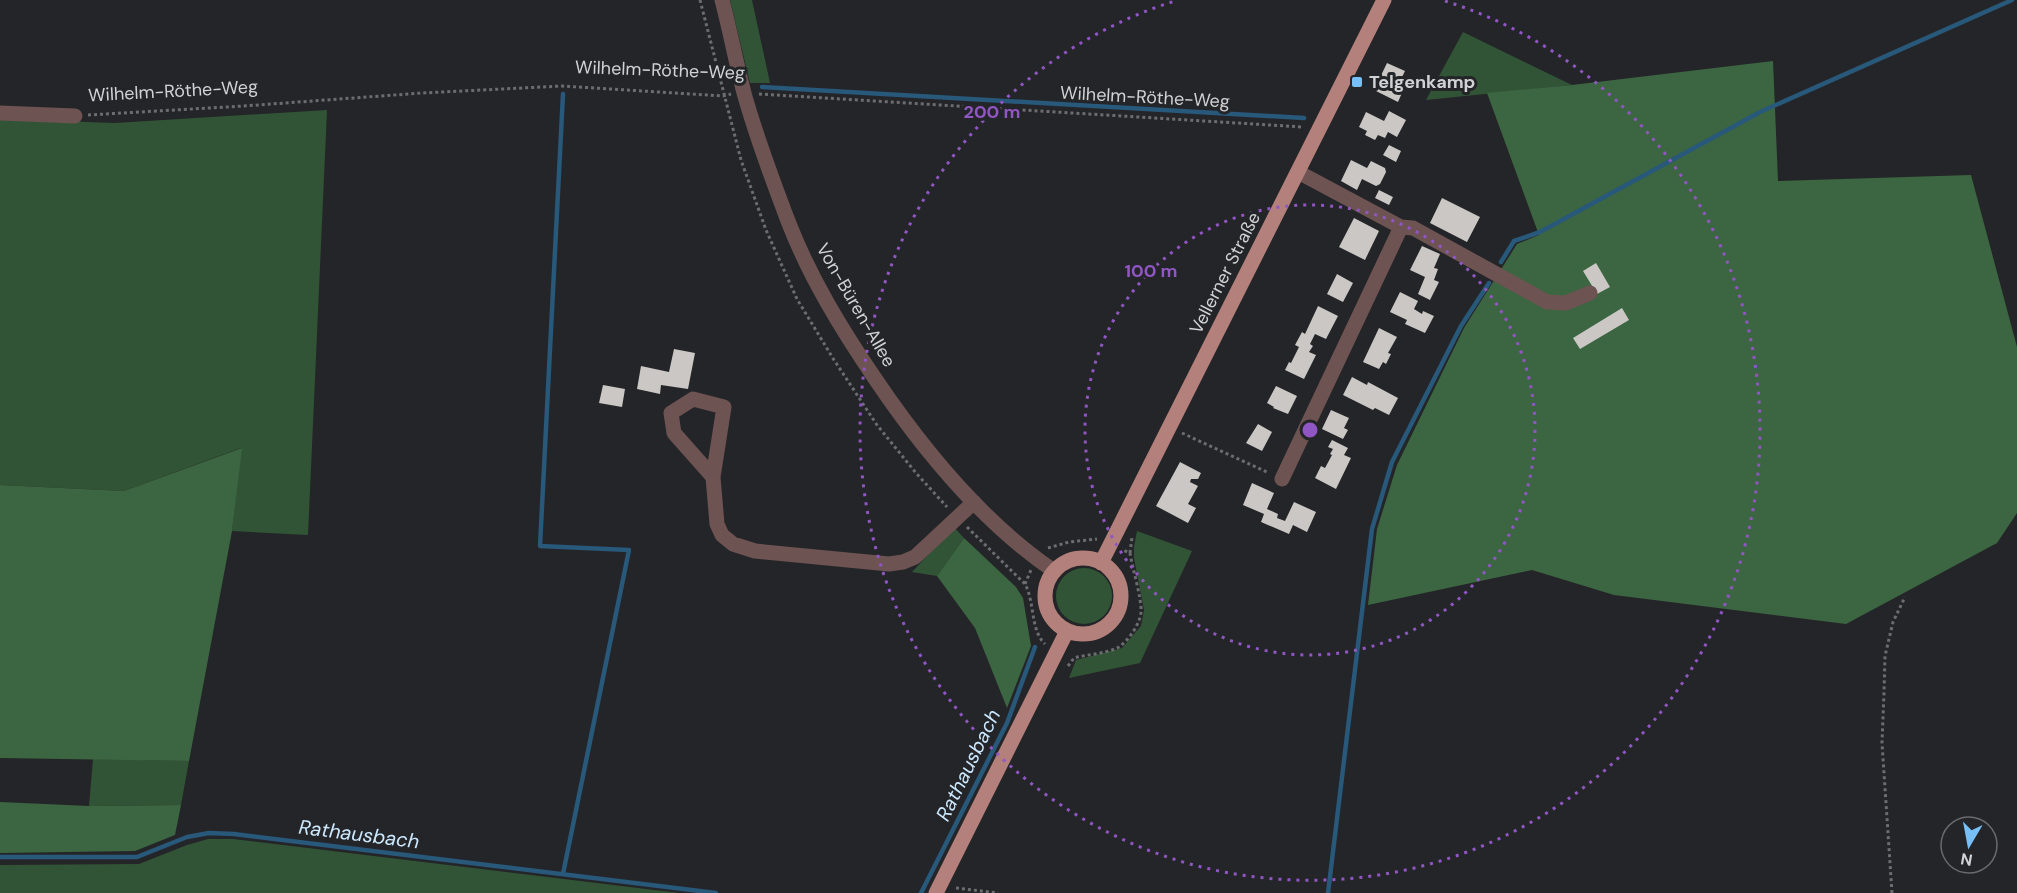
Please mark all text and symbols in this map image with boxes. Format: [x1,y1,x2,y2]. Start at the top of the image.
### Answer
street label: Wilhelm-Röthe-Weg [575,55,745,85]
place label: Telgenkamp [1369,70,1475,94]
street label: Wilhelm-Röthe-Weg [87,75,259,107]
marker: Telgenkamp [1350,75,1364,89]
street label: Wilhelm-Röthe-Weg [1059,81,1231,113]
text: 200 m [964,100,1020,124]
street label: Vellerner Straße [1184,208,1266,338]
street label: Von-Büren-Allee [811,239,901,371]
text: 100 m [1124,259,1178,283]
centre of rings [1300,420,1320,440]
water label: Rathausbach [930,705,1006,825]
water label: Rathausbach [297,814,421,854]
north arrow [1939,815,1999,875]
text: N [1959,848,1974,871]

